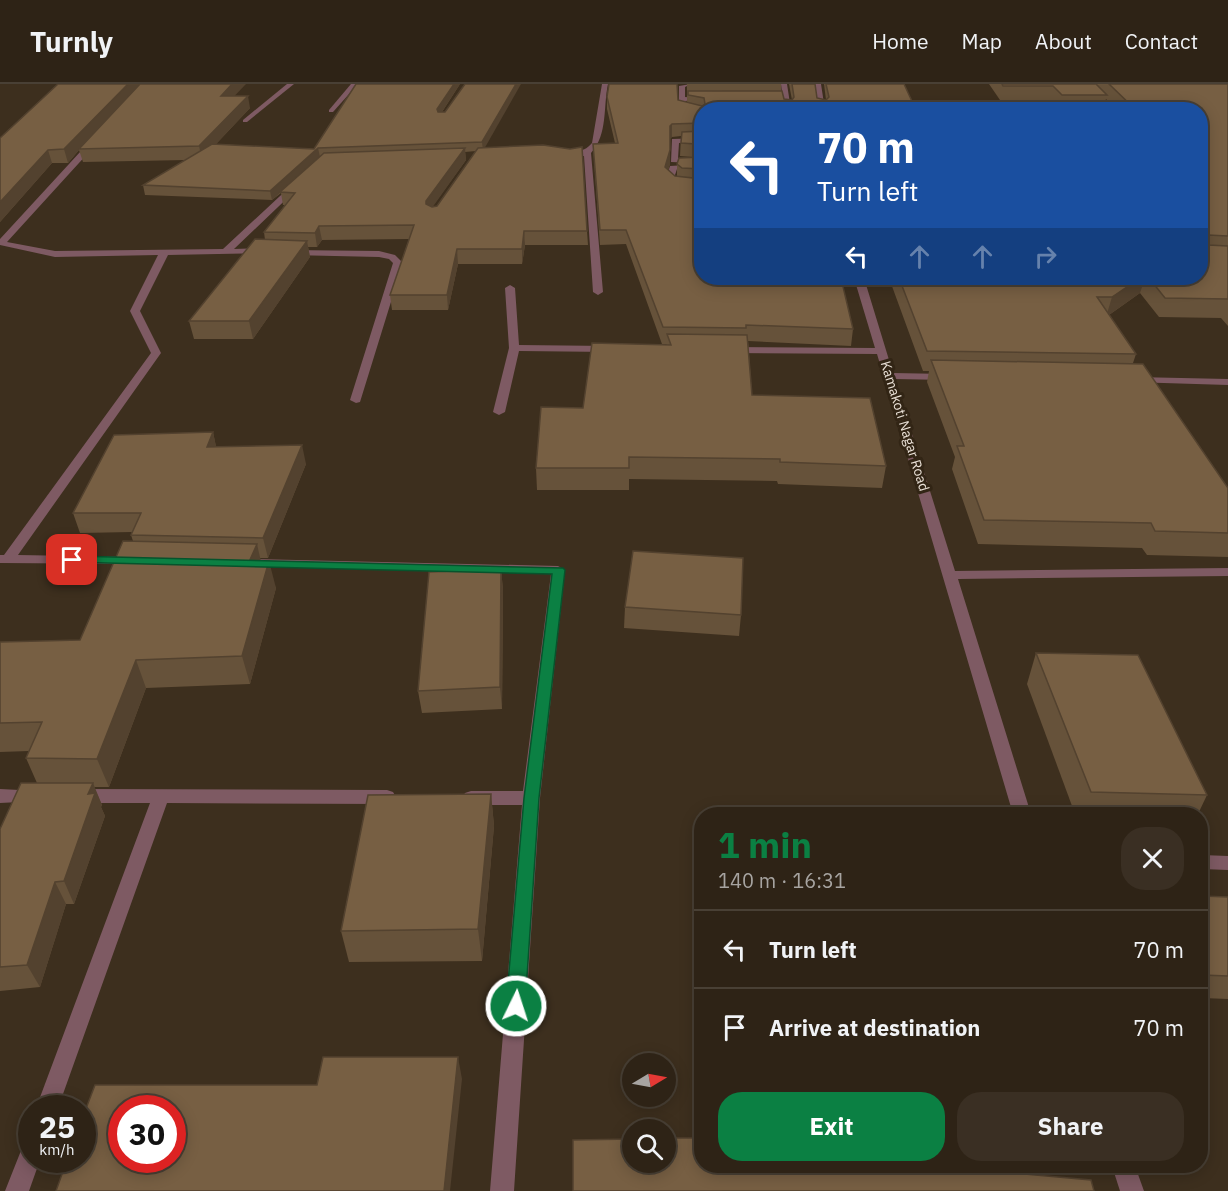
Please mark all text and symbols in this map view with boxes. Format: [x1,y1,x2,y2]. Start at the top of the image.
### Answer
text: Turnly [30,23,113,60]
text: Home [872,27,929,55]
text: Map [962,27,1002,55]
text: About [1035,27,1092,55]
text: Contact [1125,27,1198,55]
text: 70 m [817,120,915,175]
icon: left [718,126,796,204]
text: Turn left [817,173,918,208]
icon: left [840,240,873,273]
icon: ahead [903,240,936,273]
icon: ahead [966,240,999,273]
icon: right [1029,240,1062,273]
street label: Kamakoti Nagar Road [877,359,933,493]
pin [46,534,97,585]
icon: arrive [55,543,88,576]
text: 1 min [718,821,812,868]
button: close [1121,827,1184,890]
text: 140 m · 16:31 [718,867,846,894]
icon: left [718,933,751,966]
text: Turn left [769,935,857,964]
text: 70 m [1133,935,1184,964]
position arrow [484,974,548,1038]
icon: arrive [718,1011,751,1044]
text: Arrive at destination [769,1013,980,1042]
text: 70 m [1133,1013,1184,1042]
north arrow [622,1053,676,1107]
map controls [622,1053,676,1173]
button: Exit [718,1092,945,1161]
button: Share [957,1092,1184,1161]
speed limit sign: 30 [108,1095,186,1173]
text: 25 [39,1107,75,1146]
button: search [622,1119,676,1173]
text: km/h [39,1140,75,1159]

